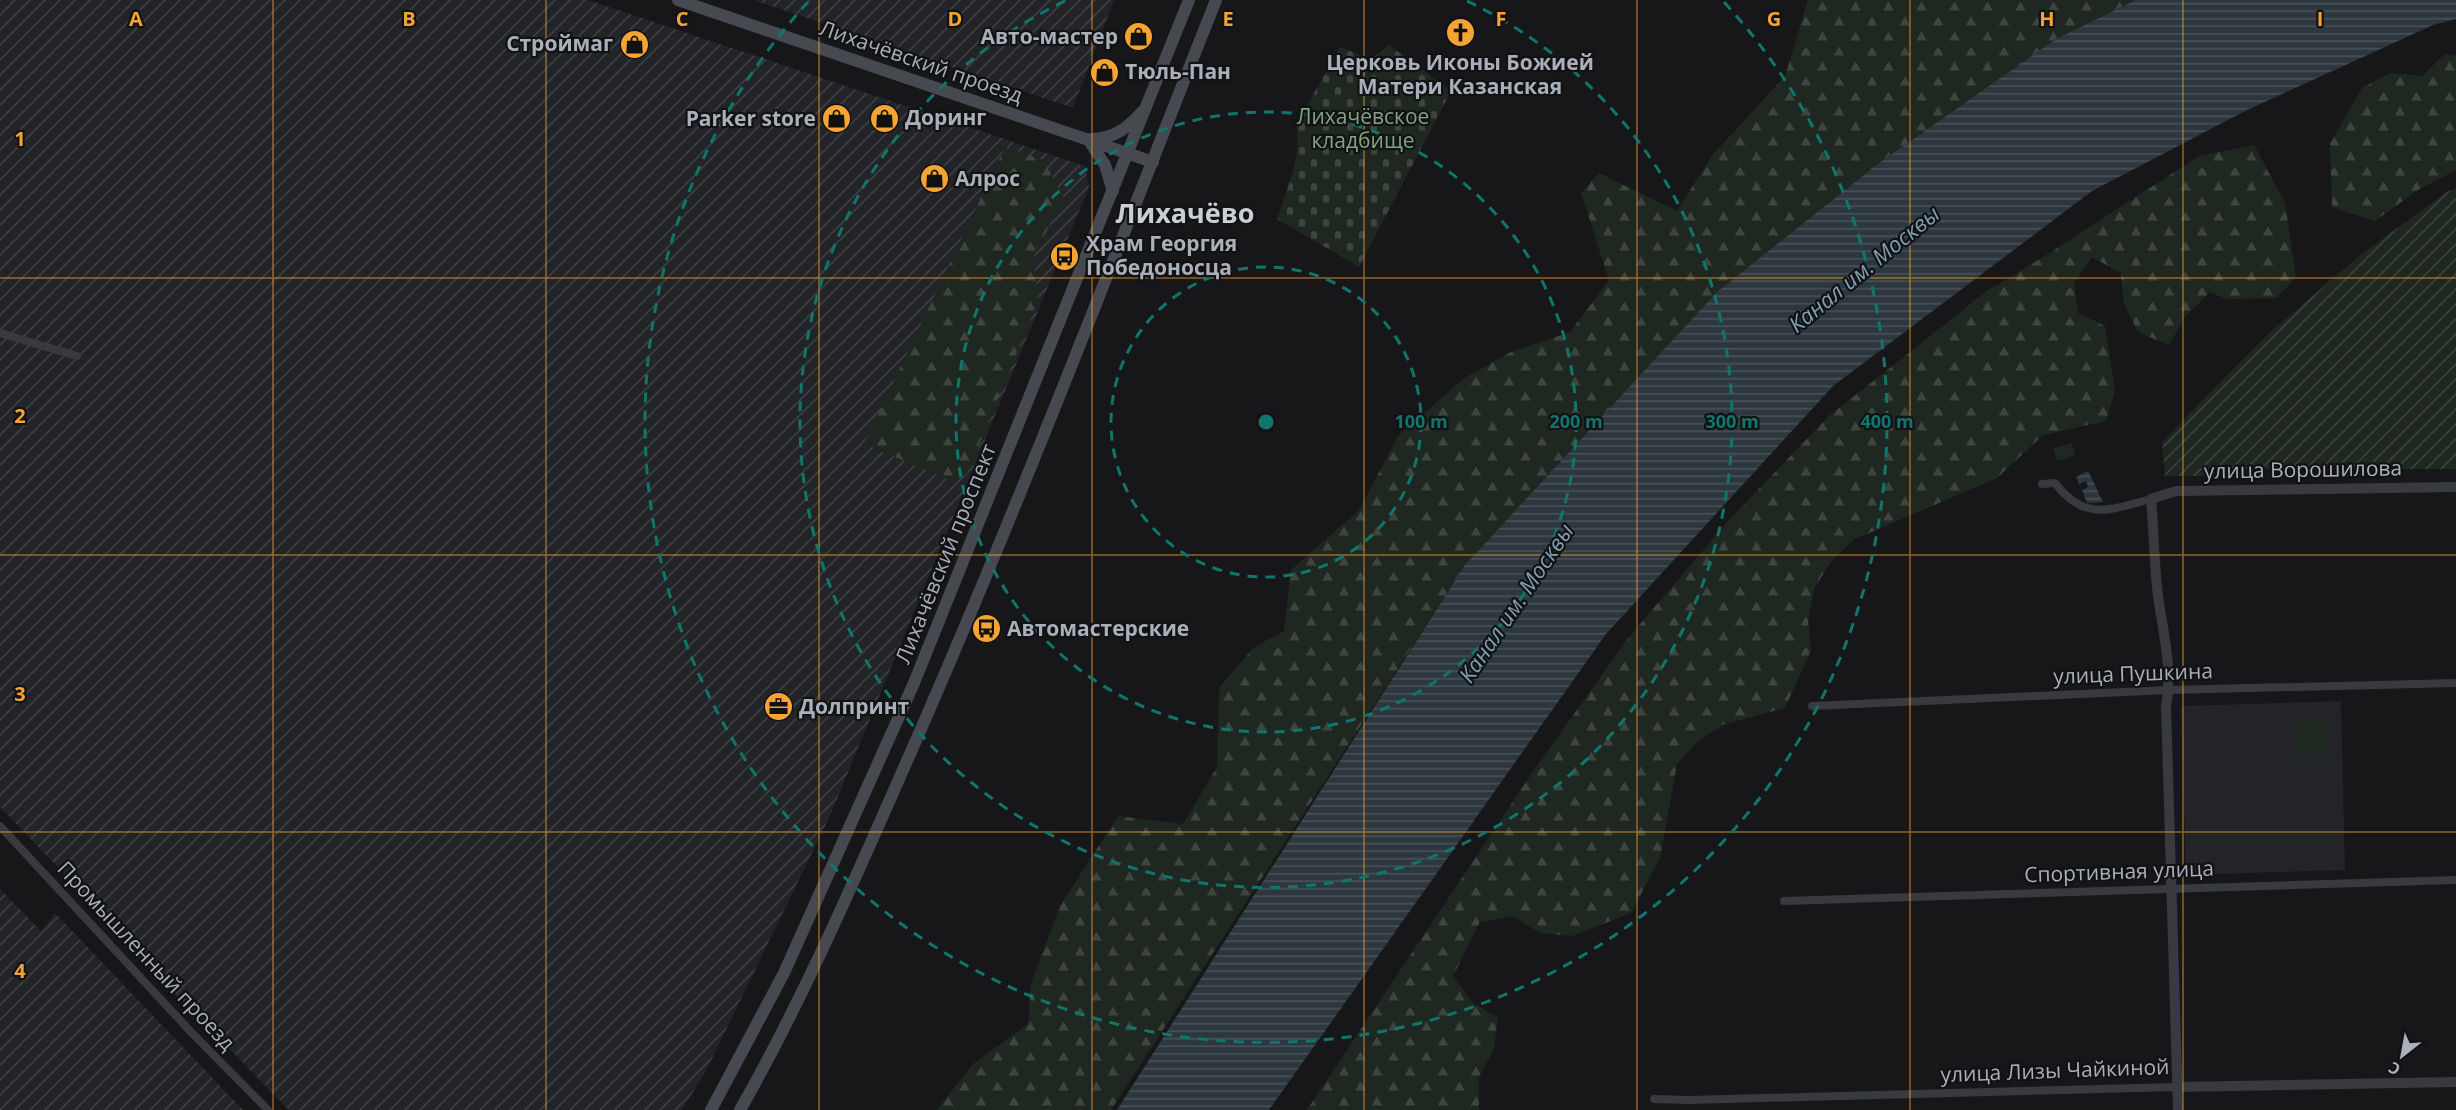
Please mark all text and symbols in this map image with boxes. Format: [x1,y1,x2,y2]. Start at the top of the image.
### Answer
text: A [129,5,143,32]
text: B [402,5,416,32]
text: C [676,5,689,32]
text: D [948,5,962,32]
text: E [1222,5,1234,32]
text: F [1496,5,1506,32]
text: G [1767,5,1781,32]
text: H [2039,5,2055,32]
text: I [2317,5,2323,32]
street label: Лихачёвский проезд [816,13,1027,109]
church icon: Церковь Иконы Божией Матери Казанская [1444,16,1476,48]
shop icon: Авто-мастер [1123,21,1155,53]
place label: Авто-мастер [980,22,1118,50]
shop icon: Строймаг [618,28,650,60]
place label: Строймаг [506,29,613,57]
place label: Церковь Иконы Божией Матери Казанская [1326,48,1594,100]
shop icon: Тюль-Пан [1088,56,1120,88]
place label: Тюль-Пан [1125,57,1231,85]
shop icon: Доринг [868,102,900,134]
park label: Лихачёвское кладбище [1297,102,1429,154]
shop icon: Parker store [821,103,853,135]
place label: Доринг [905,103,986,131]
place label: Parker store [686,104,816,132]
text: 1 [14,125,26,152]
shop icon: Алрос [918,163,950,195]
place label: Алрос [955,164,1020,192]
district label: Лихачёво [1116,194,1254,231]
water label: Канал им. Москвы [1782,198,1945,338]
place label: Храм Георгия Победоносца [1086,229,1237,281]
bus stop icon: Храм Георгия Победоносца [1049,240,1081,272]
text: 2 [14,402,26,429]
text: 100 m [1394,409,1448,433]
text: 200 m [1549,409,1603,433]
text: 300 m [1705,409,1759,433]
text: 400 m [1860,409,1914,433]
centre of rings [1256,412,1276,432]
street label: Лихачёвский проспект [888,440,1002,668]
street label: улица Ворошилова [2204,453,2402,485]
water label: Канал им. Москвы [1451,517,1580,688]
bus stop icon: Автомастерские [970,613,1002,645]
place label: Автомастерские [1007,614,1189,642]
street label: улица Пушкина [2053,656,2213,690]
text: 3 [14,680,26,707]
office icon: Долпринт [762,691,794,723]
place label: Долпринт [799,692,910,720]
street label: Спортивная улица [2024,854,2214,888]
street label: Промышленный проезд [52,855,242,1056]
text: 4 [14,957,26,984]
north arrow [2372,1026,2432,1086]
street label: улица Лизы Чайкиной [1940,1052,2170,1088]
text: С [2384,1057,2404,1081]

